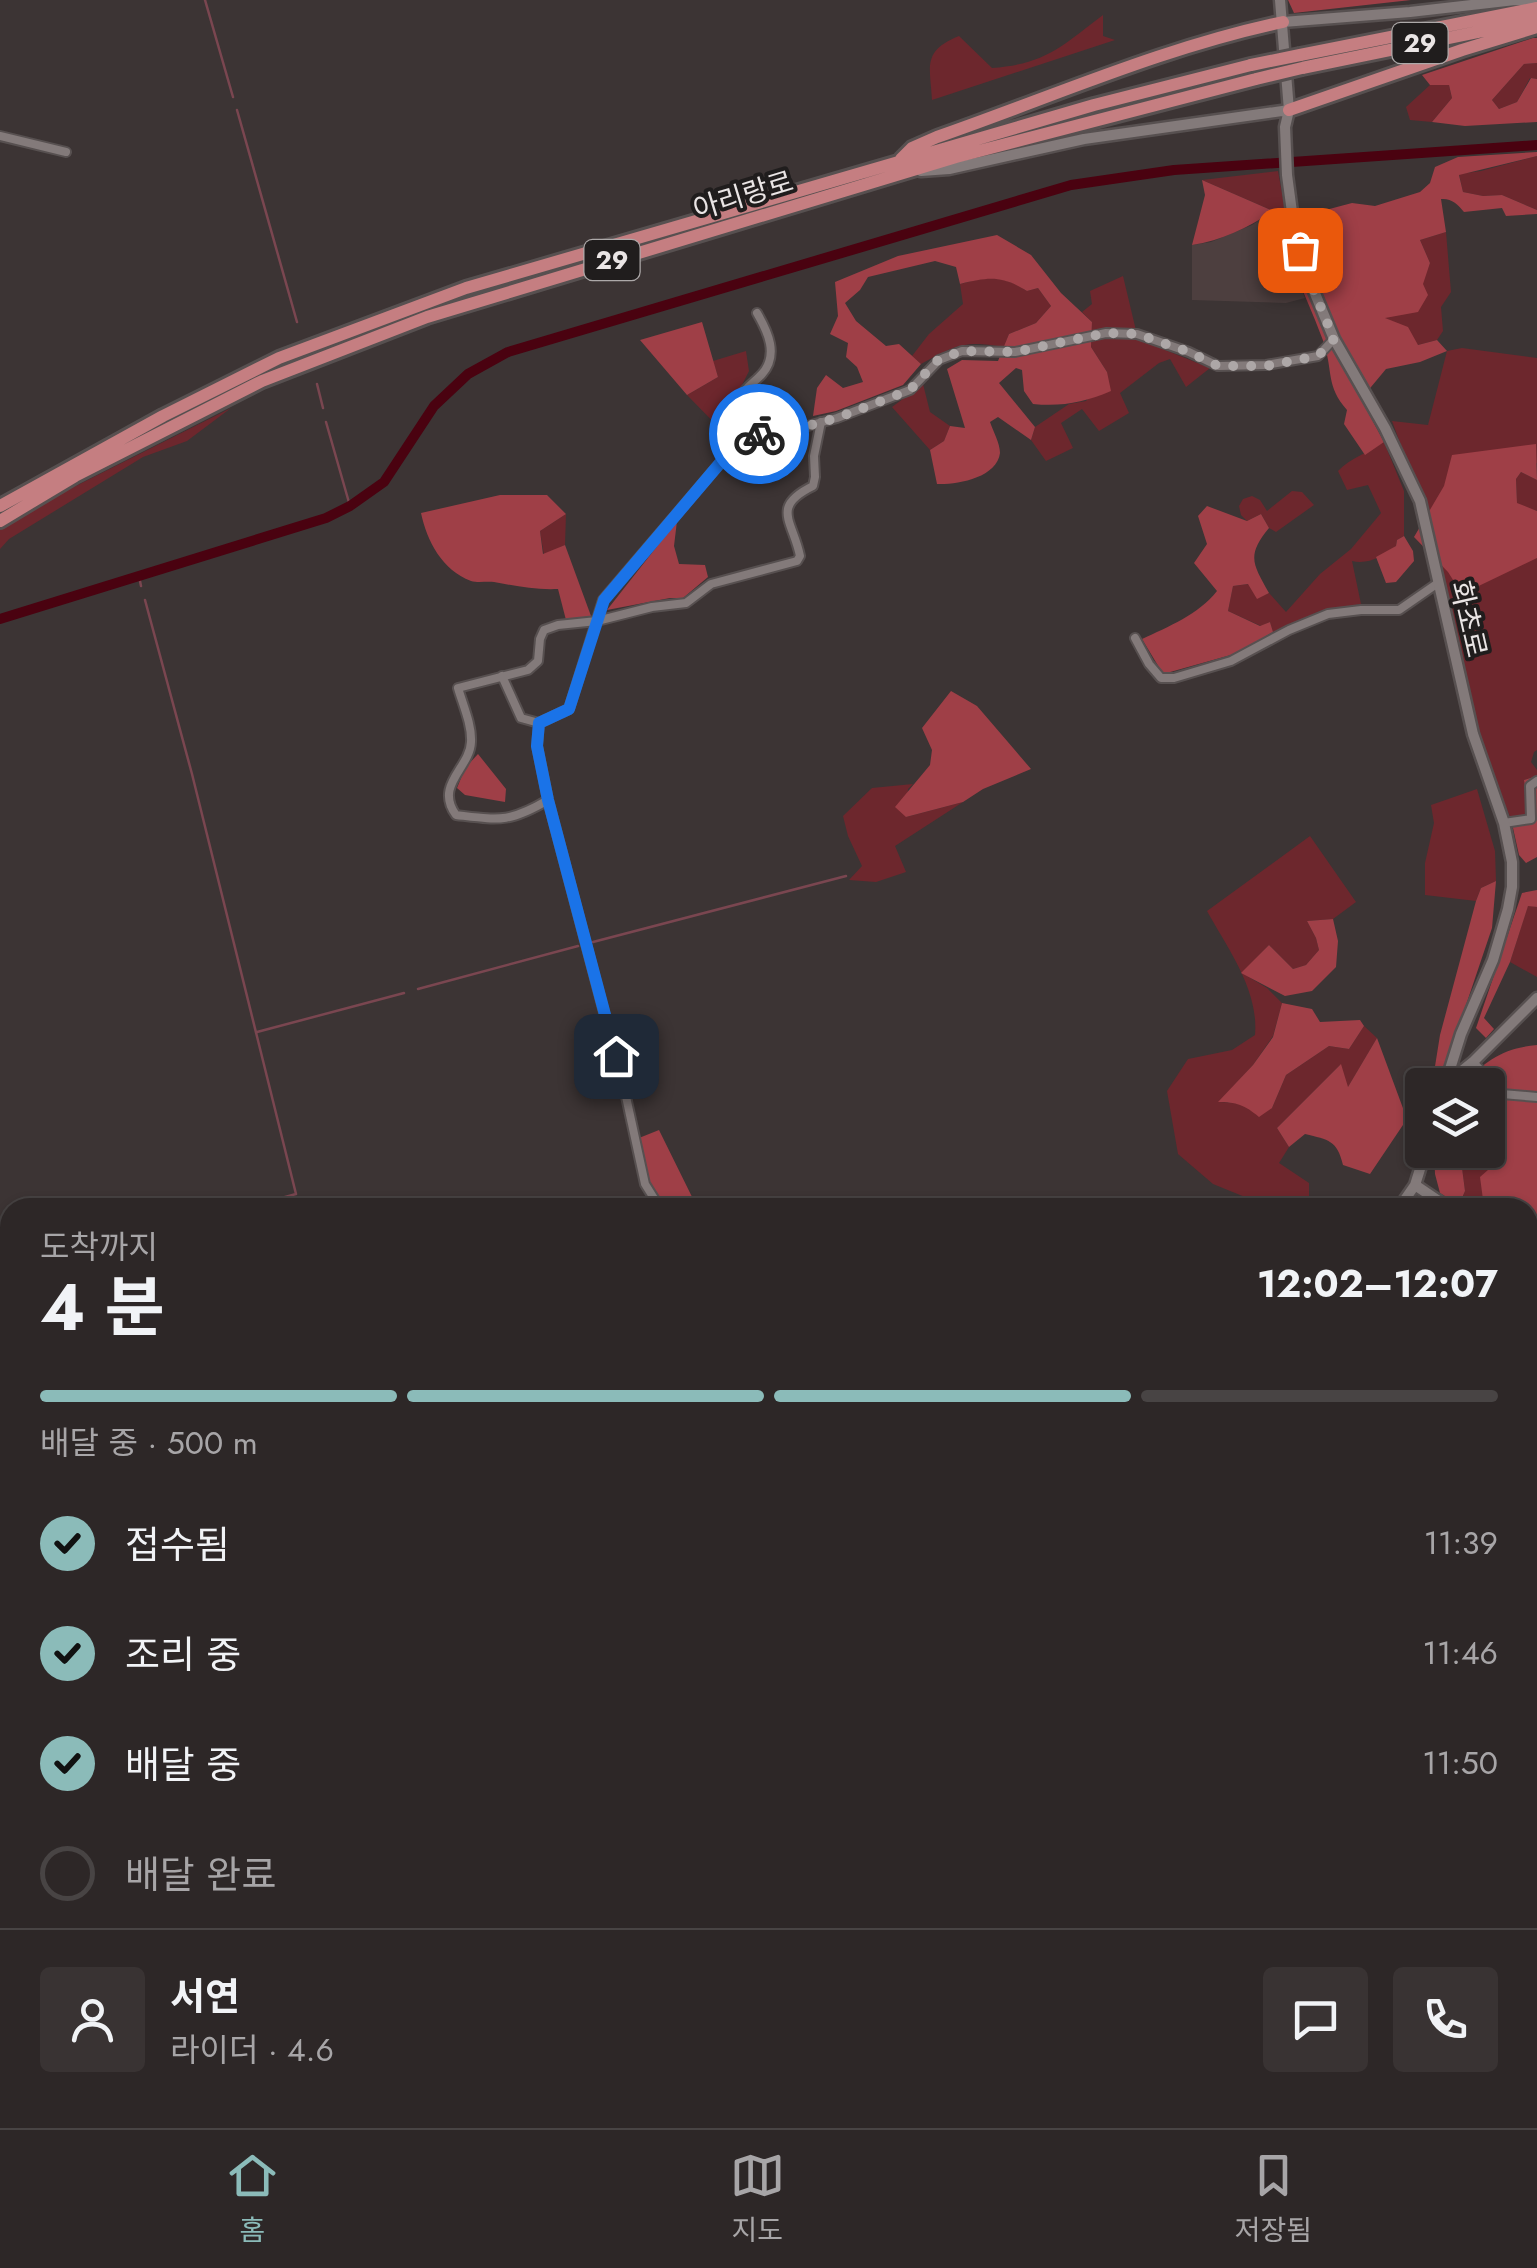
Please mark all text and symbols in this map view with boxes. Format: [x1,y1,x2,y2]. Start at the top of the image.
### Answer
road number: 29 [1392,23,1448,63]
street label: 아리랑로 [688,161,798,230]
pin [1258,208,1343,293]
icon: bag [1273,223,1328,278]
road number: 29 [584,240,640,280]
courier [709,384,809,484]
icon: bike [732,407,787,462]
street label: 화초로 [1440,577,1497,661]
pin [574,1014,659,1099]
icon: home [589,1029,644,1084]
map controls [1405,1068,1505,1168]
button: layers [1405,1068,1505,1168]
text: 도착까지 [40,1224,158,1270]
text: 12:02–12:07 [1257,1256,1498,1311]
text: 4 분 [40,1260,165,1354]
text: 배달 중 · 500 m [40,1420,258,1466]
icon: check [40,1516,95,1571]
text: 접수됨 [125,1517,230,1572]
text: 11:39 [1424,1520,1498,1566]
icon: check [40,1626,95,1681]
text: 조리 중 [125,1627,241,1682]
text: 11:46 [1423,1630,1498,1676]
icon: check [40,1736,95,1791]
text: 배달 중 [125,1737,241,1792]
text: 11:50 [1422,1740,1498,1786]
text: 배달 완료 [125,1847,276,1902]
button: person [40,1967,145,2072]
button: chat [1263,1967,1368,2072]
button: phone [1393,1967,1498,2072]
text: 서연 [170,1969,240,2024]
text: 라이더 · 4.6 [170,2027,334,2073]
tab: 홈 [225,2148,280,2251]
tab: 지도 [730,2148,785,2251]
tab: 저장됨 [1235,2148,1312,2251]

